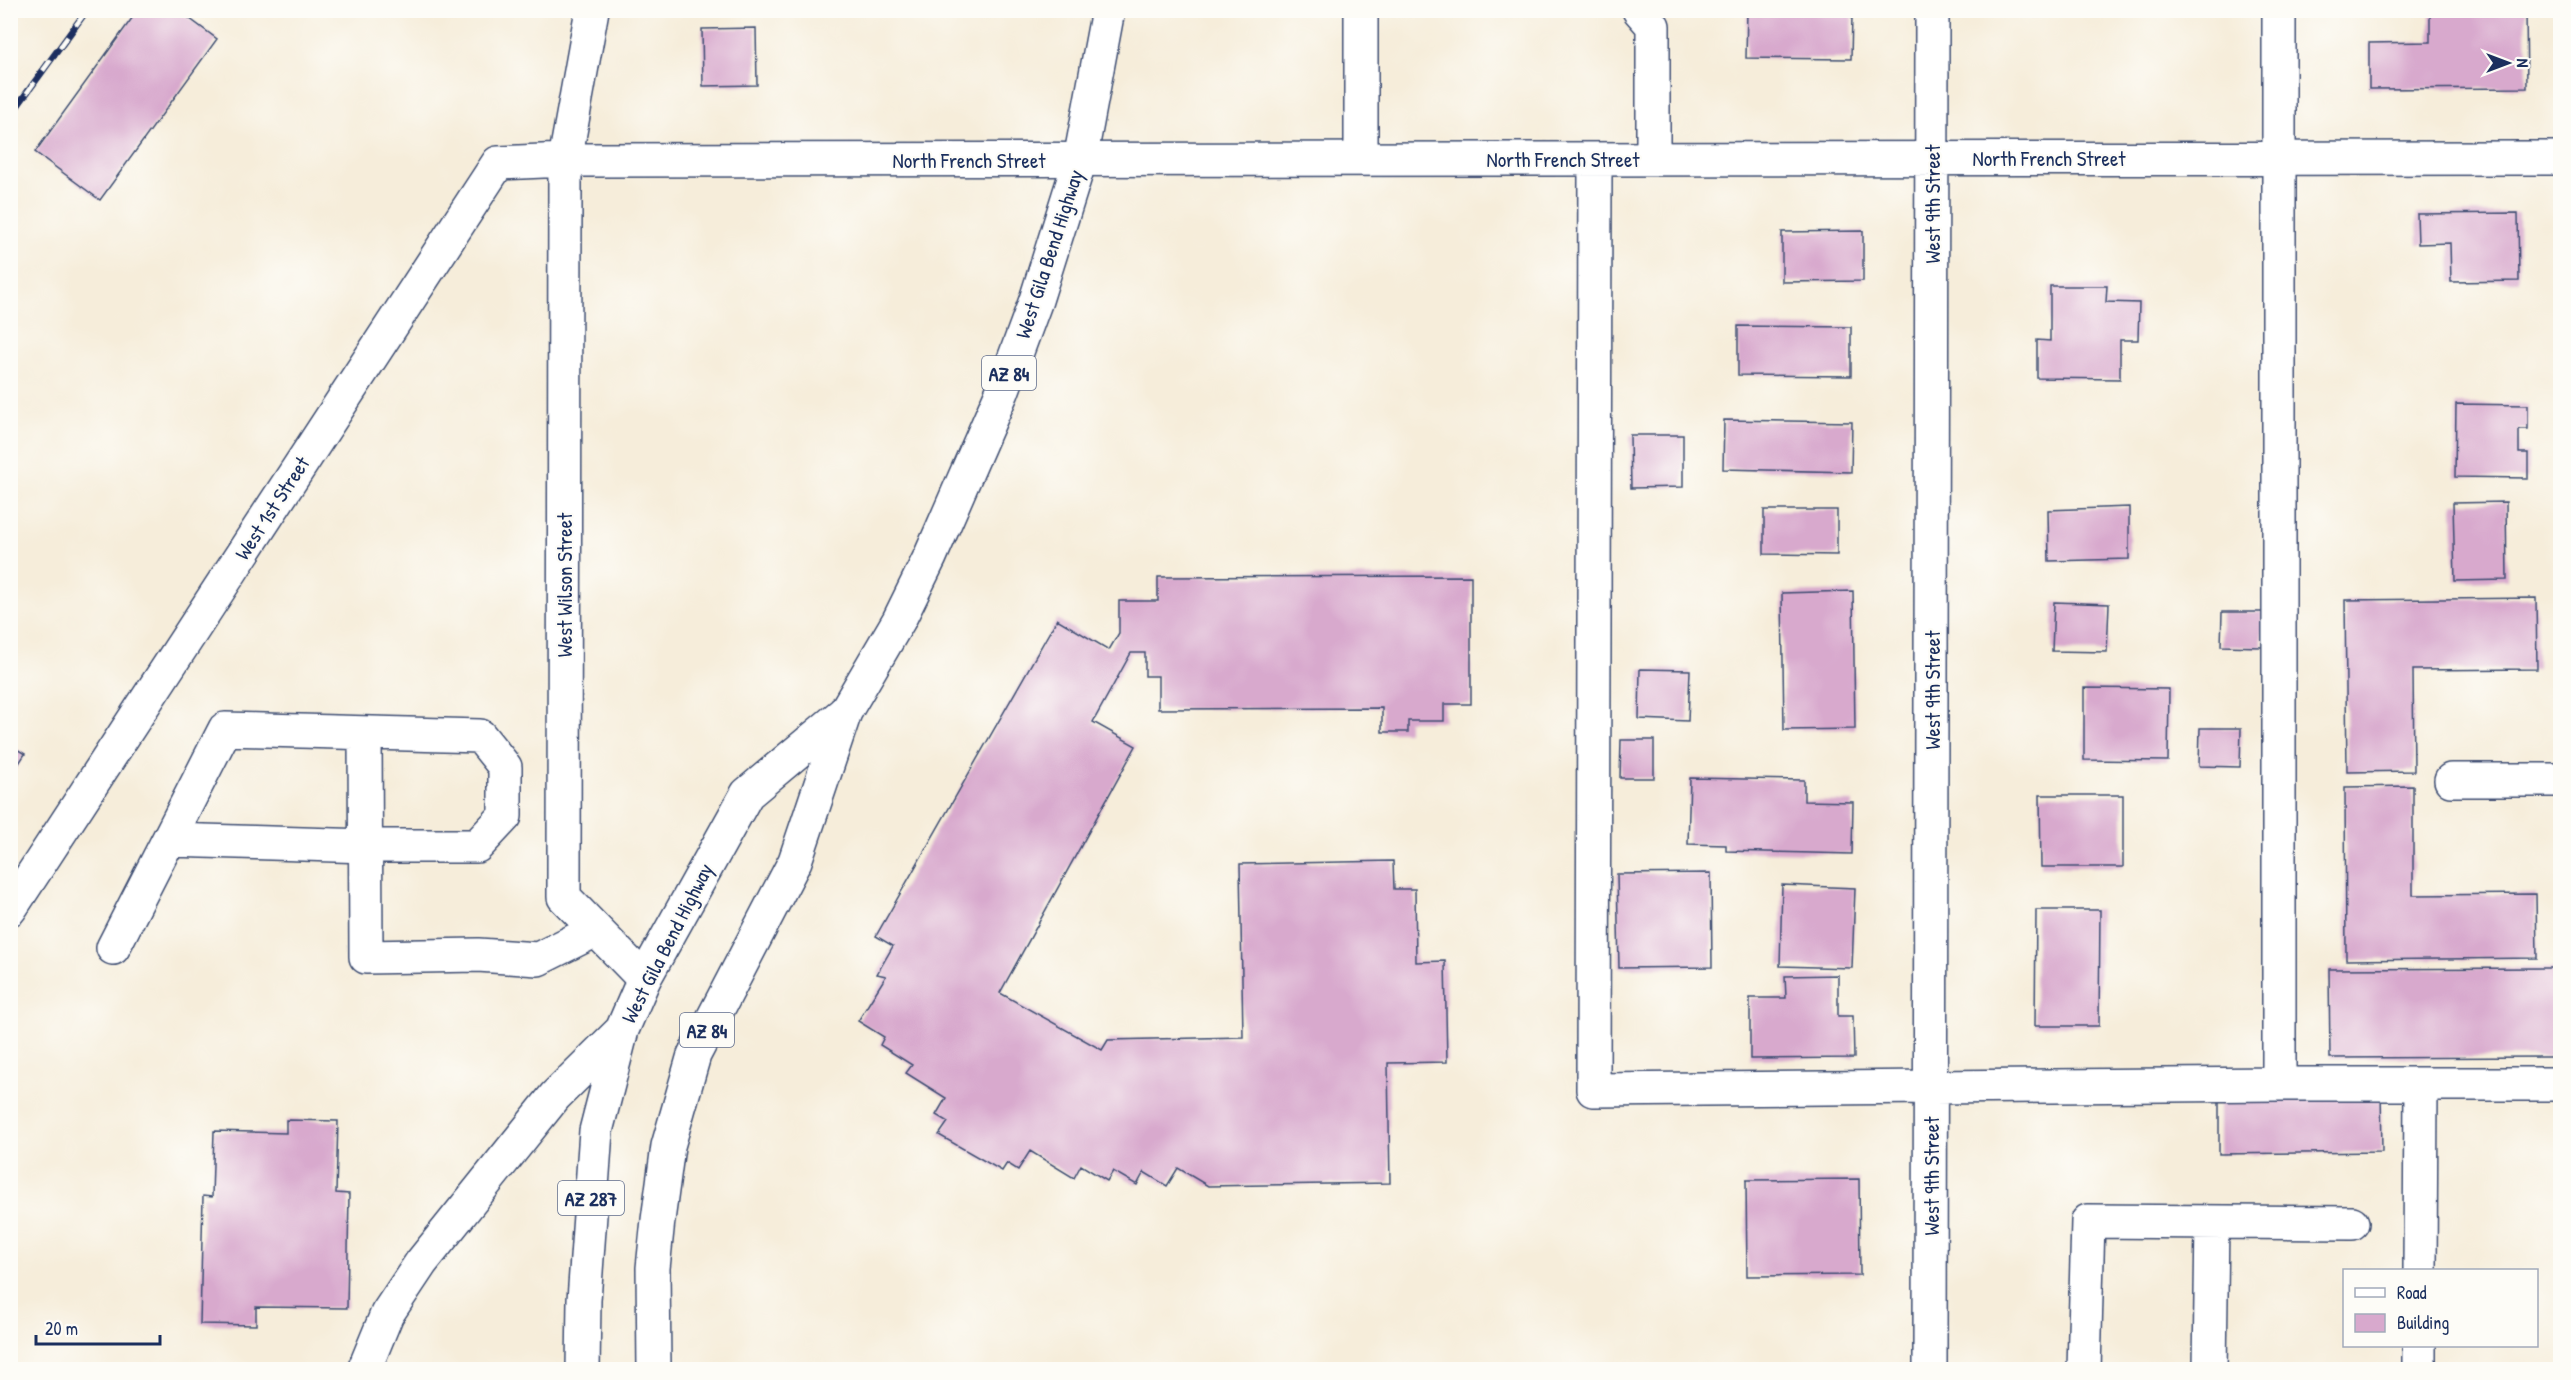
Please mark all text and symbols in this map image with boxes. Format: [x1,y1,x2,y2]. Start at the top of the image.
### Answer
north arrow [2478,33,2538,93]
text: N [2512,59,2534,68]
street label: West 9th Street [1918,144,1947,263]
street label: North French Street [1972,144,2126,173]
street label: North French Street [1486,145,1640,174]
street label: North French Street [892,146,1046,175]
street label: West Gila Bend Highway [1008,166,1090,342]
road number: AZ 84 [982,356,1036,390]
street label: West 1st Street [228,450,317,565]
street label: West Wilson Street [550,512,579,657]
street label: West 9th Street [1918,630,1947,749]
street label: West Gila Bend Highway [614,858,720,1028]
road number: AZ 84 [680,1013,734,1047]
street label: West 9th Street [1917,1116,1946,1235]
road number: AZ 287 [558,1181,624,1215]
legend [2343,1269,2538,1347]
text: Road [2397,1280,2427,1305]
scale bar [36,1308,160,1346]
text: Building [2397,1310,2449,1335]
text: 20 m [45,1316,78,1341]

